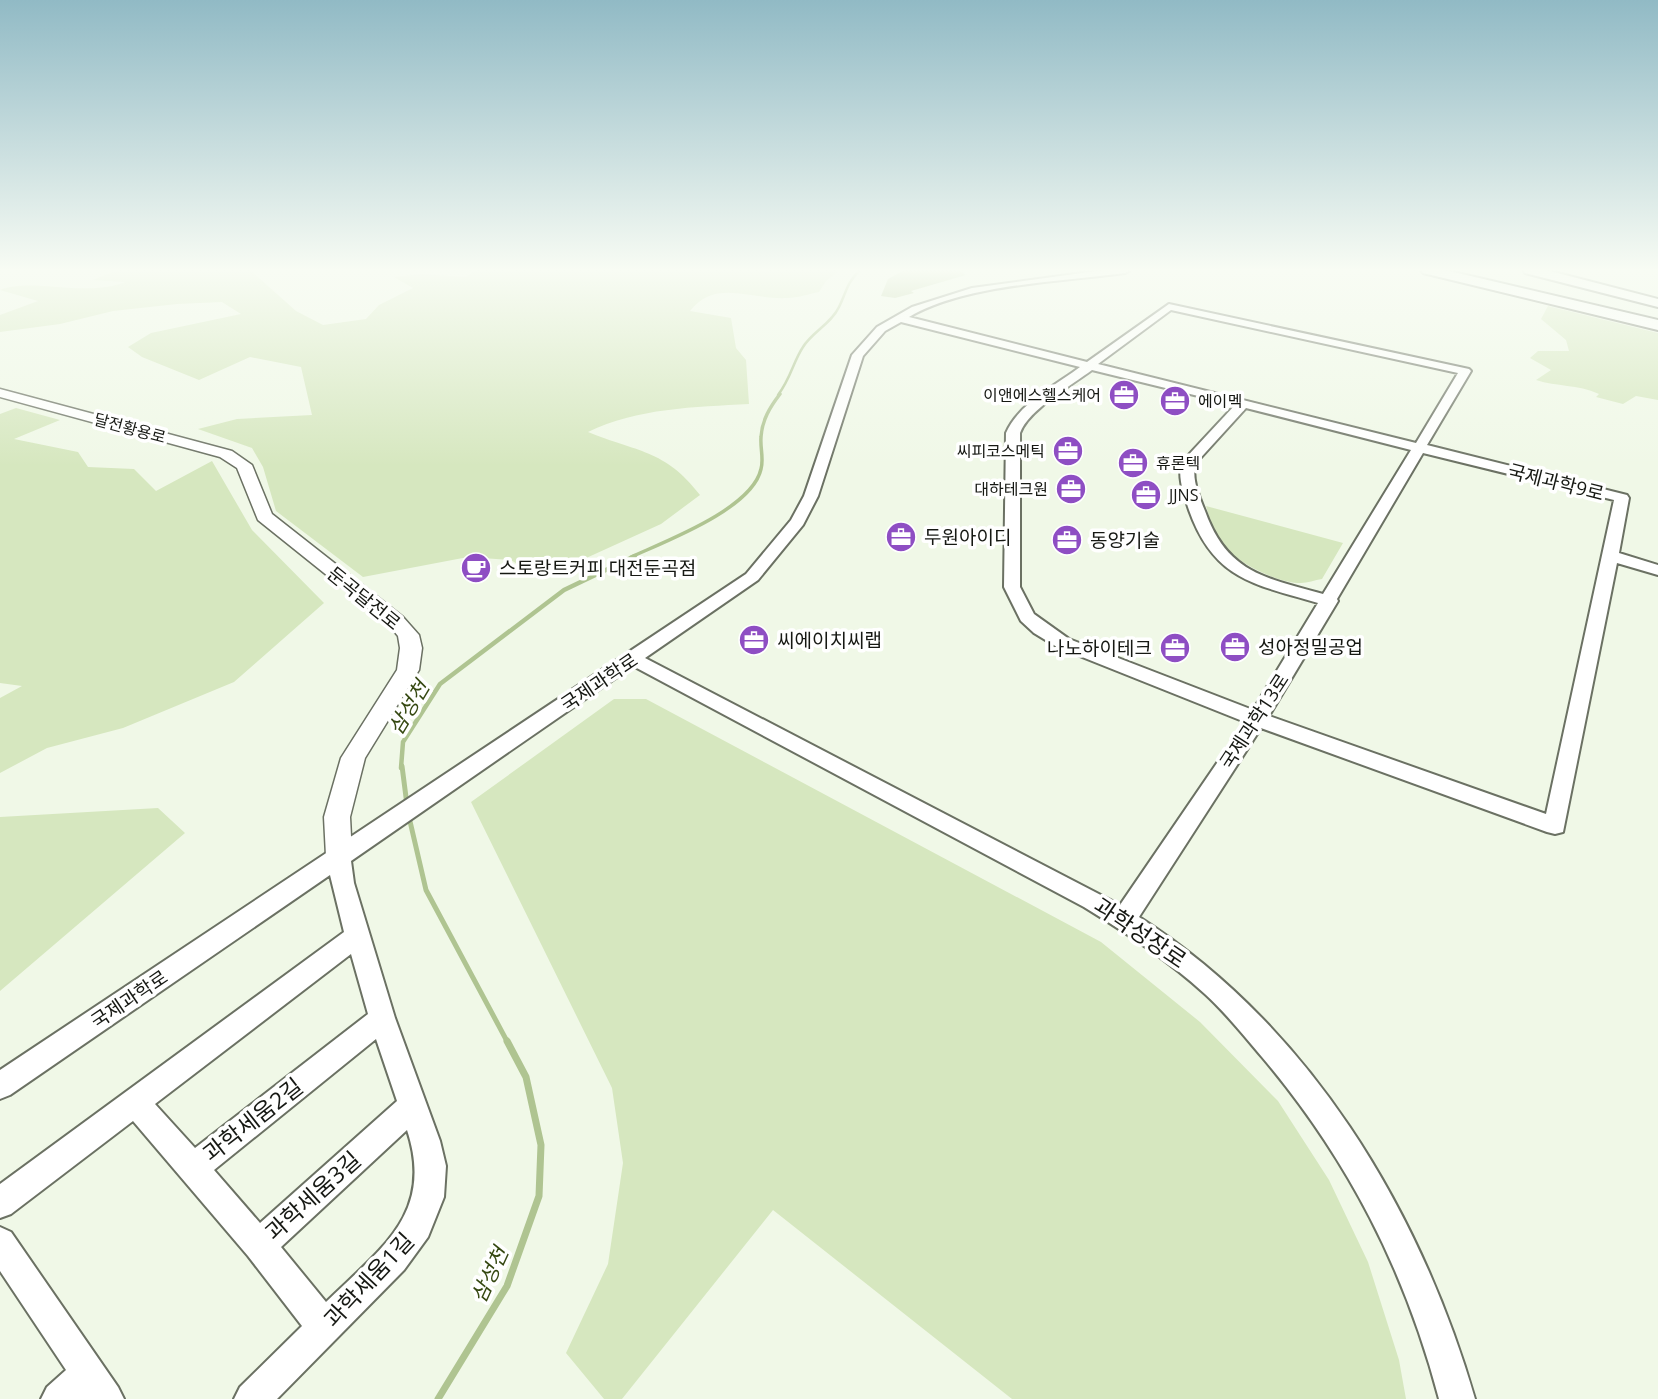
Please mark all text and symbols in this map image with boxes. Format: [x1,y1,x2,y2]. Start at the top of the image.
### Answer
office icon: 이앤에스헬스케어 [1107,378,1141,412]
place label: 이앤에스헬스케어 [983,384,1101,406]
office icon: 에이멕 [1158,384,1192,418]
place label: 에이멕 [1198,390,1242,412]
street label: 달전황용로 [92,408,169,448]
office icon: 씨피코스메틱 [1051,434,1085,468]
place label: 씨피코스메틱 [957,440,1045,462]
office icon: 휴론텍 [1116,446,1150,480]
place label: 휴론텍 [1156,452,1200,474]
street label: 국제과학9로 [1505,457,1607,507]
office icon: 대하테크원 [1054,472,1088,506]
place label: 대하테크원 [974,478,1048,500]
office icon: JJNS [1129,478,1163,512]
place label: JJNS [1167,484,1199,506]
office icon: 두원아이디 [884,520,918,554]
office icon: 동양기술 [1050,523,1084,557]
place label: 두원아이디 [924,524,1011,550]
place label: 동양기술 [1090,527,1160,553]
cafe icon: 스토랑트커피 대전둔곡점 [459,551,493,585]
place label: 스토랑트커피 대전둔곡점 [499,555,696,581]
street label: 둔곡달전로 [322,560,406,636]
office icon: 씨에이치씨랩 [737,623,771,657]
place label: 씨에이치씨랩 [777,627,882,653]
office icon: 성아정밀공업 [1218,630,1252,664]
office icon: 나노하이테크 [1158,631,1192,665]
place label: 성아정밀공업 [1258,634,1363,660]
place label: 나노하이테크 [1047,635,1152,661]
street label: 국제과학로 [555,647,643,717]
street label: 국제과학13로 [1213,668,1295,774]
water label: 삼성천 [381,673,436,740]
street label: 과학성장로 [1088,889,1193,975]
street label: 국제과학로 [85,964,173,1034]
street label: 과학세움2길 [196,1070,309,1168]
street label: 과학세움3길 [257,1144,367,1247]
street label: 과학세움1길 [316,1225,421,1334]
water label: 삼성천 [464,1240,515,1307]

